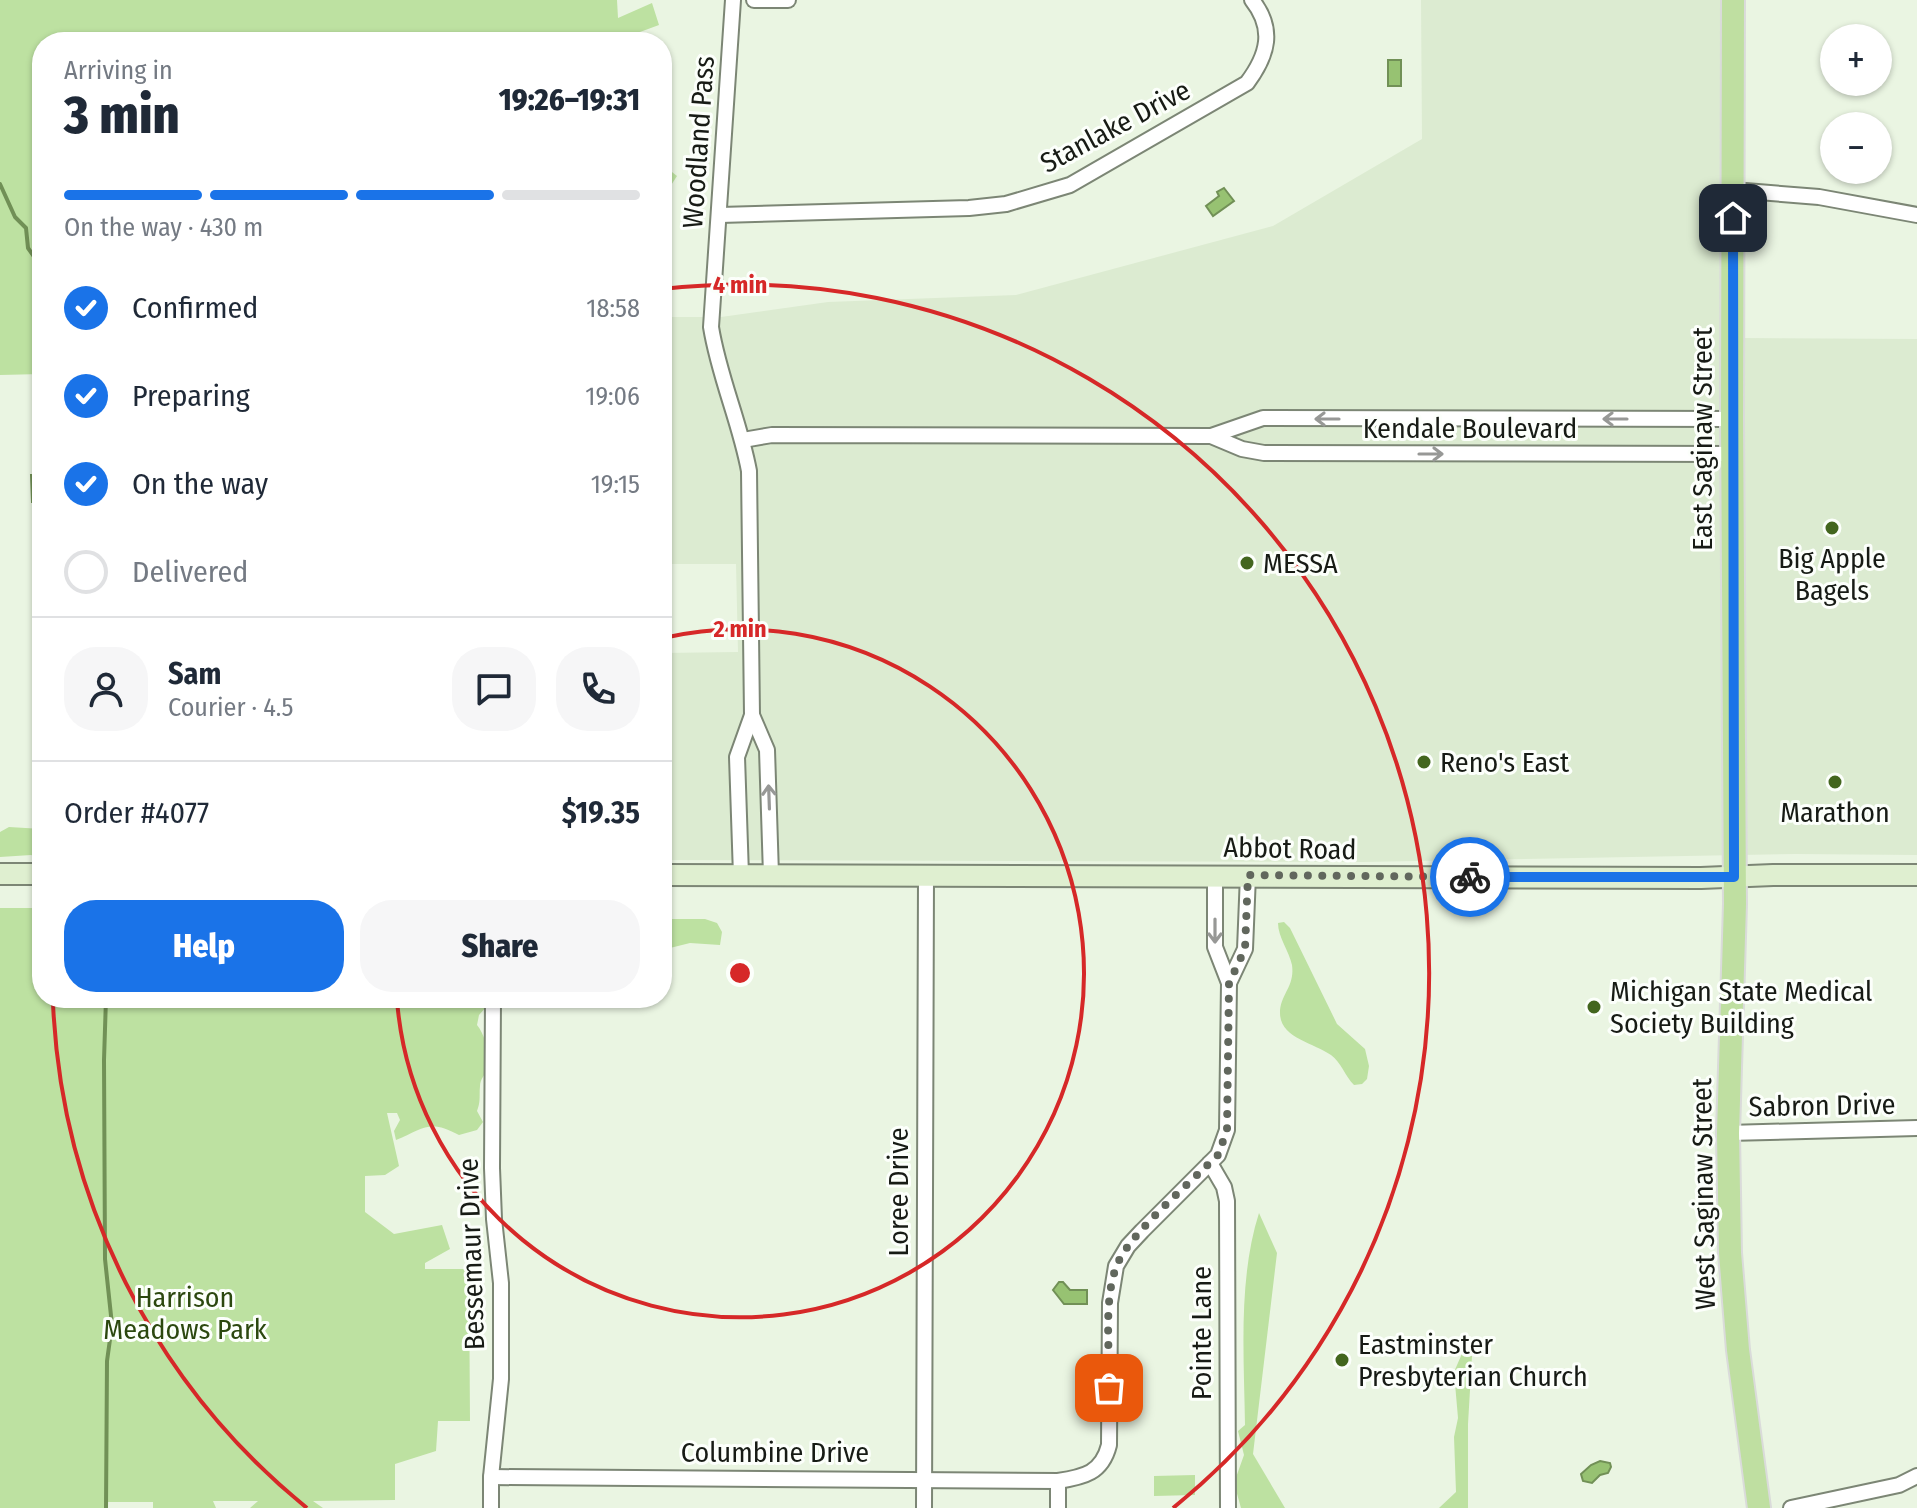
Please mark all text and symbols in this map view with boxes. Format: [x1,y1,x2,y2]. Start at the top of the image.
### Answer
map controls [1820,24,1892,184]
button: + [1820,24,1892,96]
text: Arriving in [64,55,173,86]
street label: Woodland Pass [676,55,721,229]
street label: Stanlake Drive [1035,73,1196,180]
text: 19:26–19:31 [499,82,640,118]
text: 3 min [64,84,180,147]
button: − [1820,112,1892,184]
pin [1699,184,1767,252]
icon: home [1711,196,1755,240]
text: On the way · 430 m [64,212,263,243]
text: 4 min [713,271,767,299]
icon: check [64,286,108,330]
text: Confirmed [132,290,258,326]
text: 18:58 [586,293,640,324]
street label: East Saginaw Street [1686,326,1719,551]
icon: check [64,374,108,418]
text: Preparing [132,378,250,414]
text: 19:06 [585,381,640,412]
one-way arrow [1314,411,1341,427]
one-way arrow [1602,411,1629,427]
street label: Kendale Boulevard [1363,412,1577,445]
one-way arrow [1417,446,1444,462]
icon: check [64,462,108,506]
text: On the way [132,466,268,502]
text: 19:15 [591,469,640,500]
marker: Big Apple Bagels [1823,519,1841,537]
place label: Big Apple Bagels [1778,542,1886,607]
place label: MESSA [1263,547,1338,580]
text: Delivered [132,554,248,590]
marker: MESSA [1238,554,1256,572]
text: 2 min [712,615,767,643]
button: person [64,647,148,731]
button: chat [452,647,536,731]
button: phone [556,647,640,731]
text: Sam [168,656,221,692]
text: Courier · 4.5 [168,692,294,723]
place label: Reno's East [1440,746,1570,779]
marker: Reno's East [1415,753,1433,771]
marker: Marathon [1826,773,1844,791]
one-way arrow [761,784,776,811]
text: Order #4077 [64,795,209,831]
text: $19.35 [562,795,640,831]
place label: Marathon [1780,796,1890,829]
street label: Abbot Road [1223,831,1357,866]
courier [1430,837,1510,917]
icon: bike [1448,855,1492,899]
button: Help [64,900,344,992]
button: Share [360,900,640,992]
one-way arrow [1207,917,1223,944]
centre of rings [726,959,754,987]
place label: Michigan State Medical Society Building [1610,975,1873,1040]
marker: Michigan State Medical Society Building [1585,998,1603,1016]
street label: West Saginaw Street [1685,1077,1722,1310]
street label: Sabron Drive [1748,1088,1896,1123]
street label: Loree Drive [882,1127,915,1257]
street label: Bessemaur Drive [452,1157,491,1351]
street label: Pointe Lane [1185,1266,1218,1400]
park label: Harrison Meadows Park [103,1281,268,1346]
place label: Eastminster Presbyterian Church [1358,1328,1588,1393]
marker: Eastminster Presbyterian Church [1333,1351,1351,1369]
pin [1075,1354,1143,1422]
icon: bag [1087,1366,1131,1410]
street label: Columbine Drive [681,1436,869,1469]

